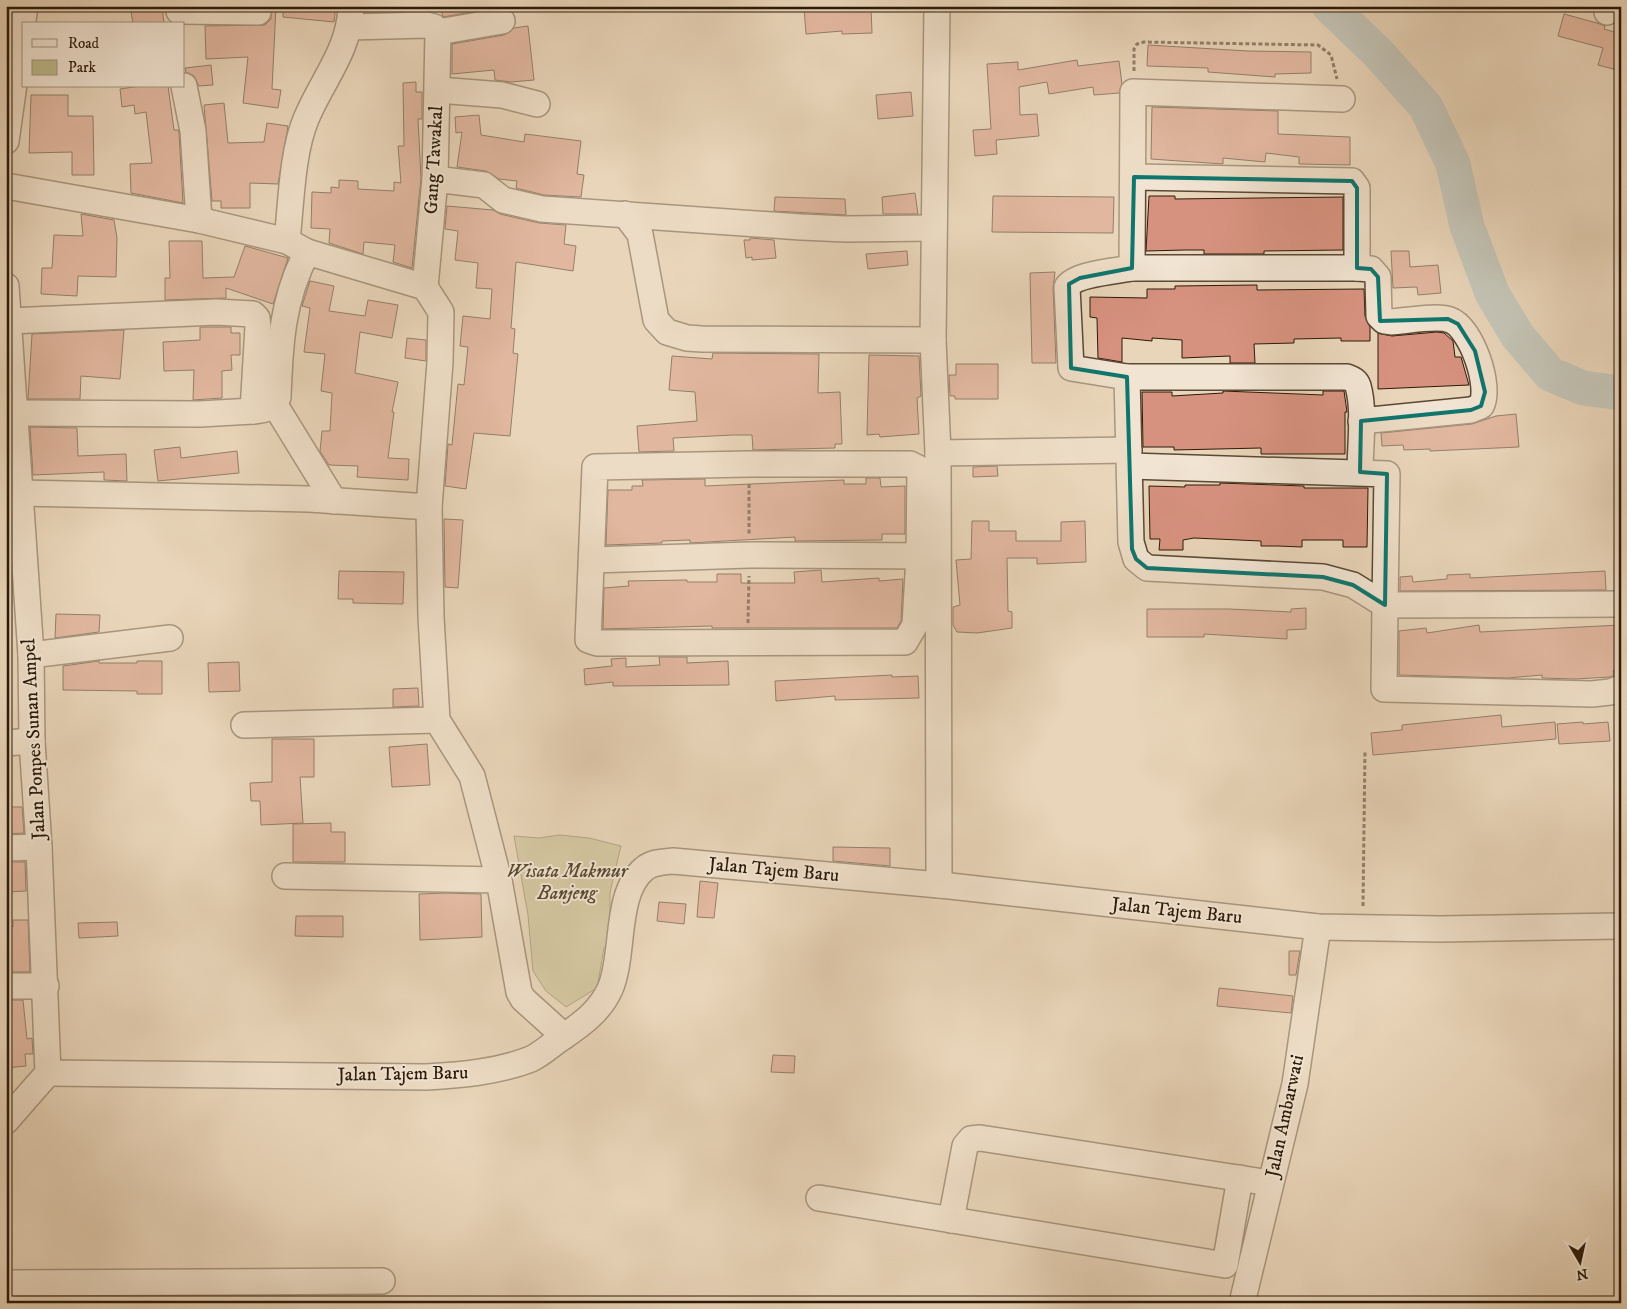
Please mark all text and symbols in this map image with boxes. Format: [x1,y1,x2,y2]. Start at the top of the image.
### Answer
legend [22,22,185,88]
text: Road [68,34,100,53]
text: Park [68,58,97,77]
street label: Gang Tawakal [420,105,448,215]
street label: Jalan Ponpes Sunan Ampel [17,638,51,842]
street label: Jalan Tajem Baru [706,853,840,887]
park label: Wisata Makmur Banjeng [506,860,630,905]
street label: Jalan Tajem Baru [1109,893,1243,929]
street label: Jalan Ambarwati [1260,1053,1309,1181]
street label: Jalan Tajem Baru [335,1061,469,1087]
north arrow [1554,1236,1604,1286]
text: N [1574,1264,1589,1284]

